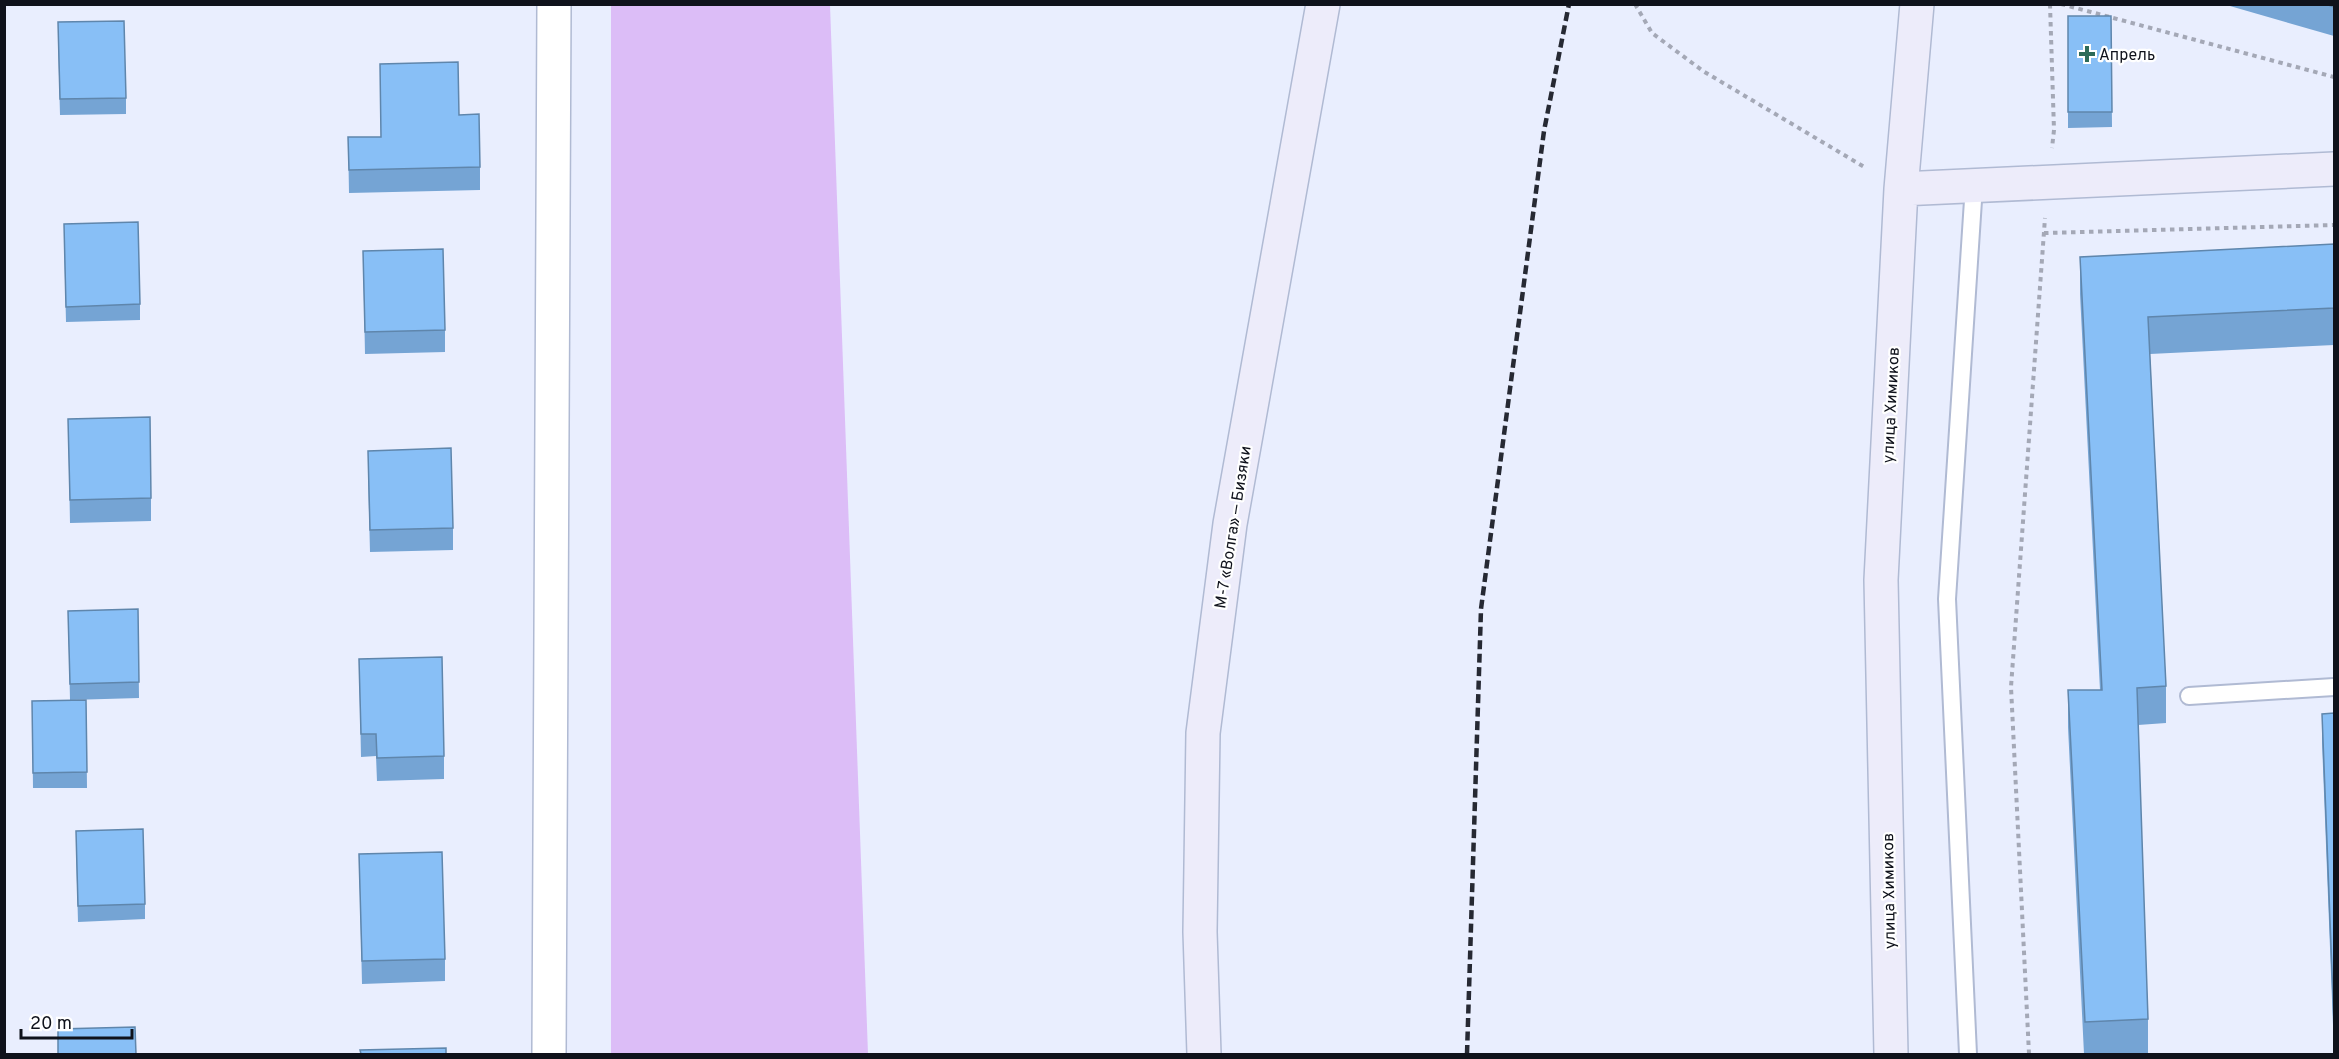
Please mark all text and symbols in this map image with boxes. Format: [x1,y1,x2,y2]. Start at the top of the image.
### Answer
place label: Апрель [2099,46,2155,66]
marker: Апрель [2080,47,2094,61]
street label: улица Химиков [1879,346,1905,464]
street label: М-7 «Волга» — Бизяки [1211,444,1257,610]
street label: улица Химиков [1879,833,1901,949]
scale bar [21,1002,132,1040]
text: 20 m [30,1013,72,1036]

